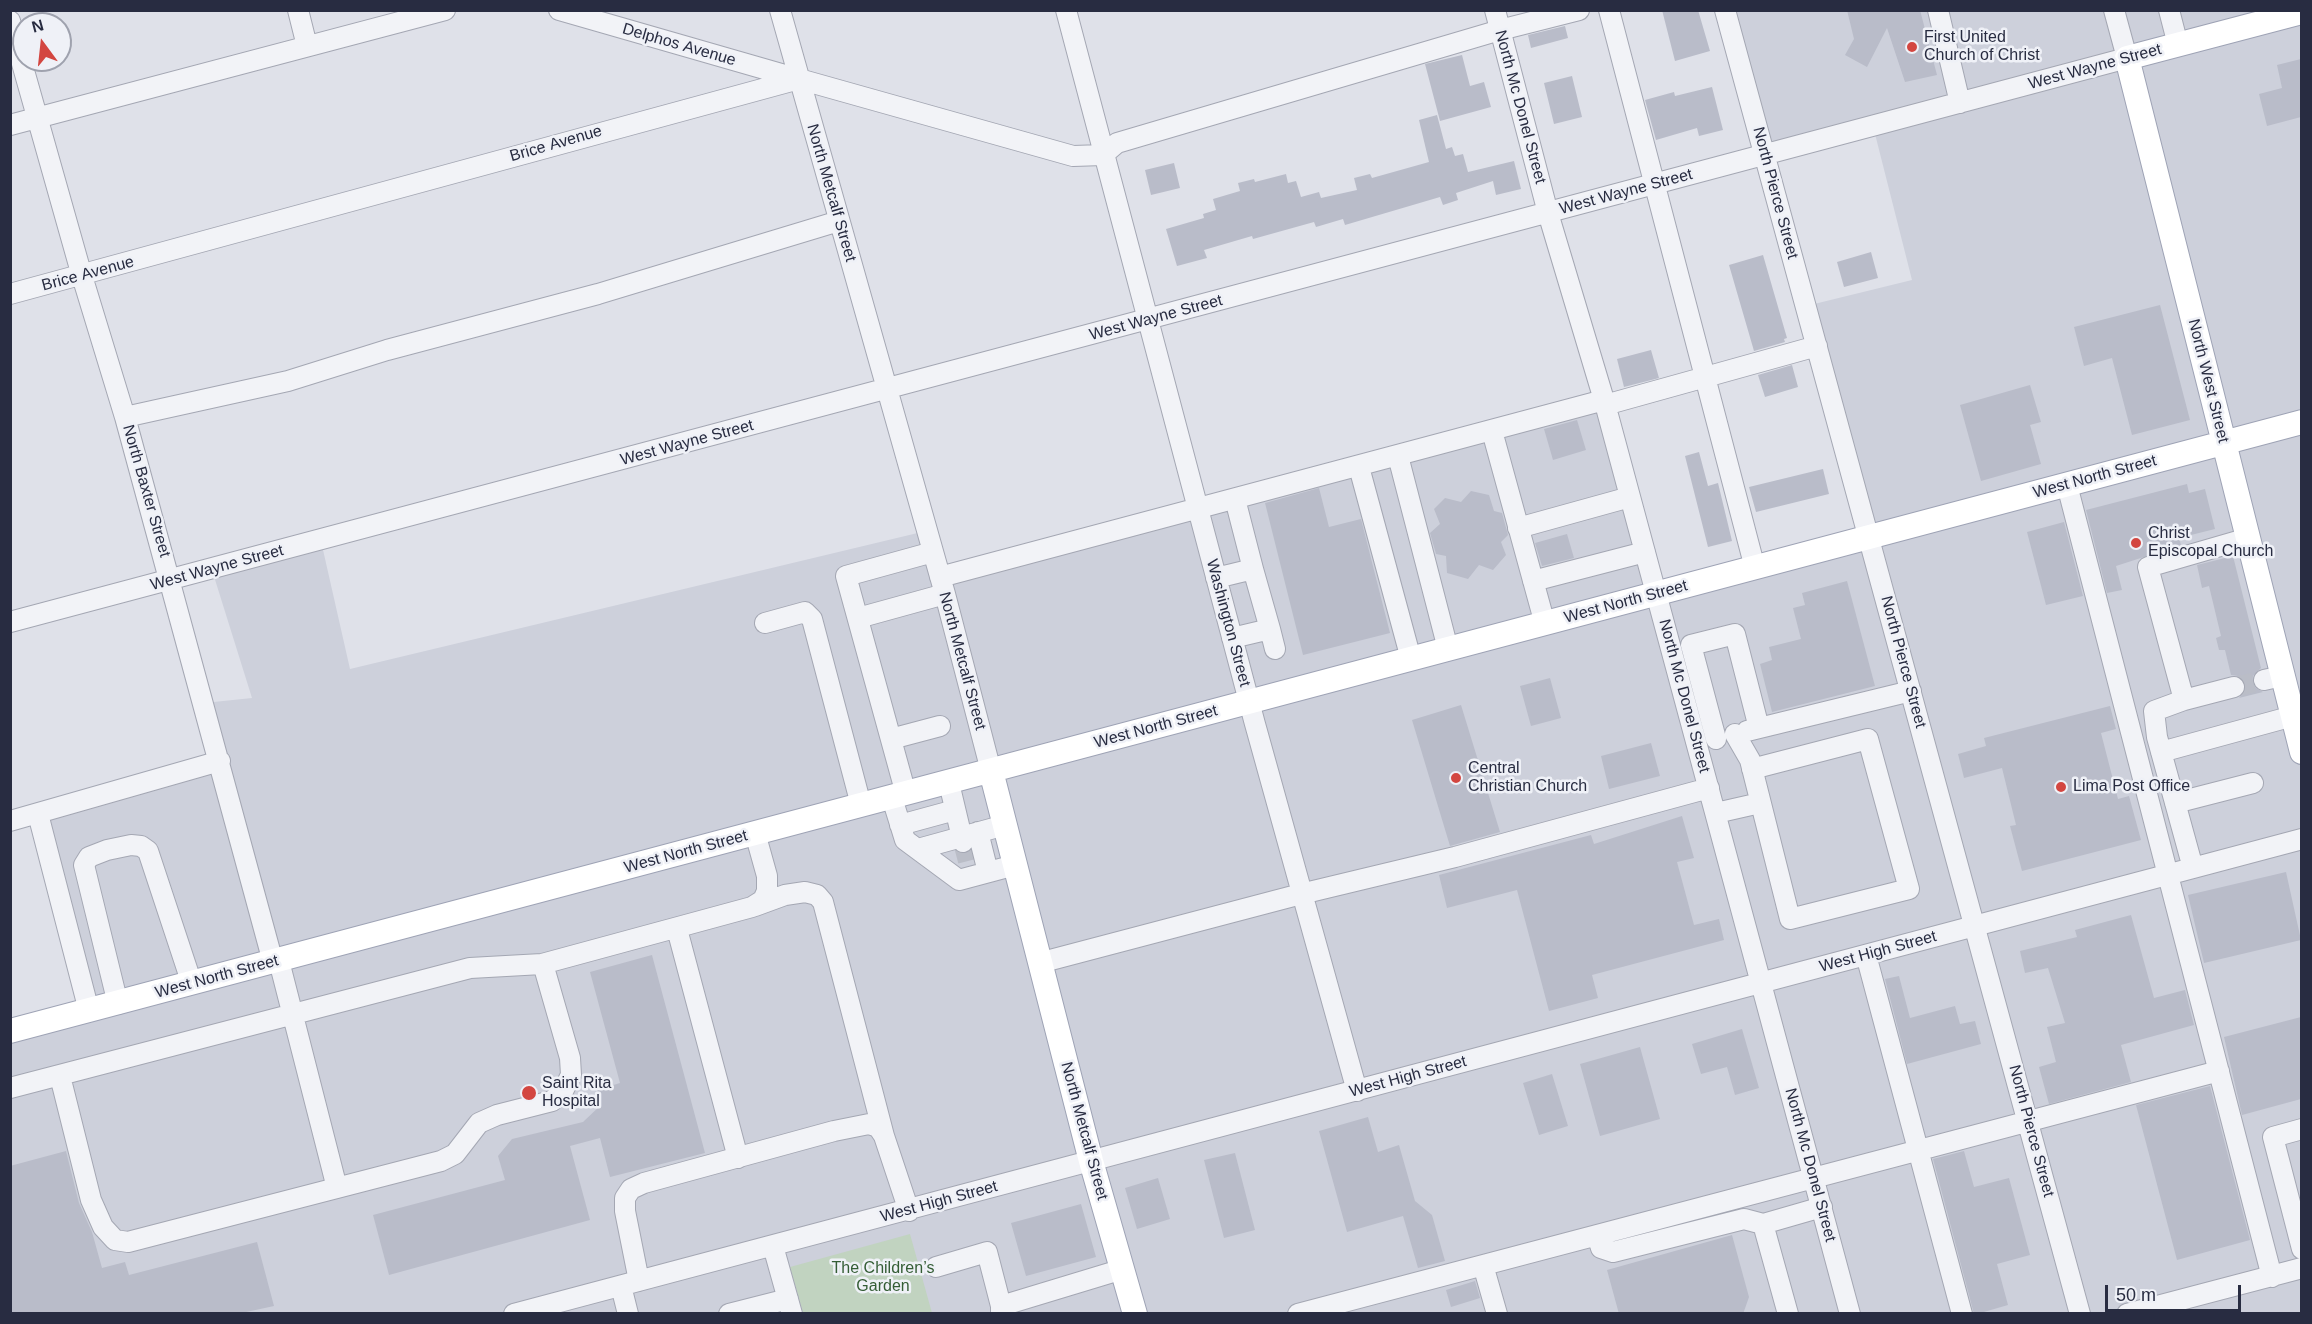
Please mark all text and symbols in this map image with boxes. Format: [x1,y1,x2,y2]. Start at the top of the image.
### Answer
north arrow [12,12,72,72]
text: N [30,16,46,36]
street label: Delphos Avenue [620,20,738,70]
street label: North Mc Donel Street [1490,28,1550,186]
place label: First United Church of Christ [1924,28,2040,66]
marker: First United Church of Christ [1905,40,1919,54]
street label: West Wayne Street [2026,40,2164,94]
street label: Brice Avenue [508,122,604,166]
street label: North Metcalf Street [802,122,860,264]
street label: North Pierce Street [1748,125,1802,261]
street label: West Wayne Street [1557,165,1695,219]
street label: Brice Avenue [40,252,136,296]
street label: West Wayne Street [1087,291,1225,345]
street label: North West Street [2183,317,2233,445]
street label: West Wayne Street [618,416,756,470]
street label: North Baxter Street [118,423,174,559]
street label: West North Street [2031,451,2159,503]
place label: Christ Episcopal Church [2148,524,2273,562]
marker: Christ Episcopal Church [2129,536,2143,550]
street label: West Wayne Street [148,541,286,595]
street label: Washington Street [1202,557,1254,689]
street label: West North Street [1562,576,1690,628]
street label: North Metcalf Street [934,590,990,732]
street label: North Pierce Street [1876,594,1930,730]
street label: North Mc Donel Street [1654,617,1714,775]
street label: West North Street [1092,701,1220,753]
place label: Central Christian Church [1468,759,1587,797]
marker: Central Christian Church [1449,771,1463,785]
place label: Lima Post Office [2073,777,2190,797]
marker: Lima Post Office [2054,780,2068,794]
street label: West North Street [622,826,750,878]
street label: West High Street [1817,927,1939,977]
street label: West North Street [153,951,281,1003]
street label: West High Street [1347,1052,1469,1102]
street label: North Metcalf Street [1056,1060,1112,1202]
street label: North Pierce Street [2004,1063,2058,1199]
place label: Saint Rita Hospital [542,1074,611,1112]
marker: Saint Rita Hospital [520,1084,538,1102]
street label: North Mc Donel Street [1780,1086,1840,1244]
street label: West High Street [878,1177,1000,1227]
park label: The Children’s Garden [832,1259,934,1297]
scale bar [2108,1273,2244,1311]
text: 50 m [2116,1285,2156,1305]

